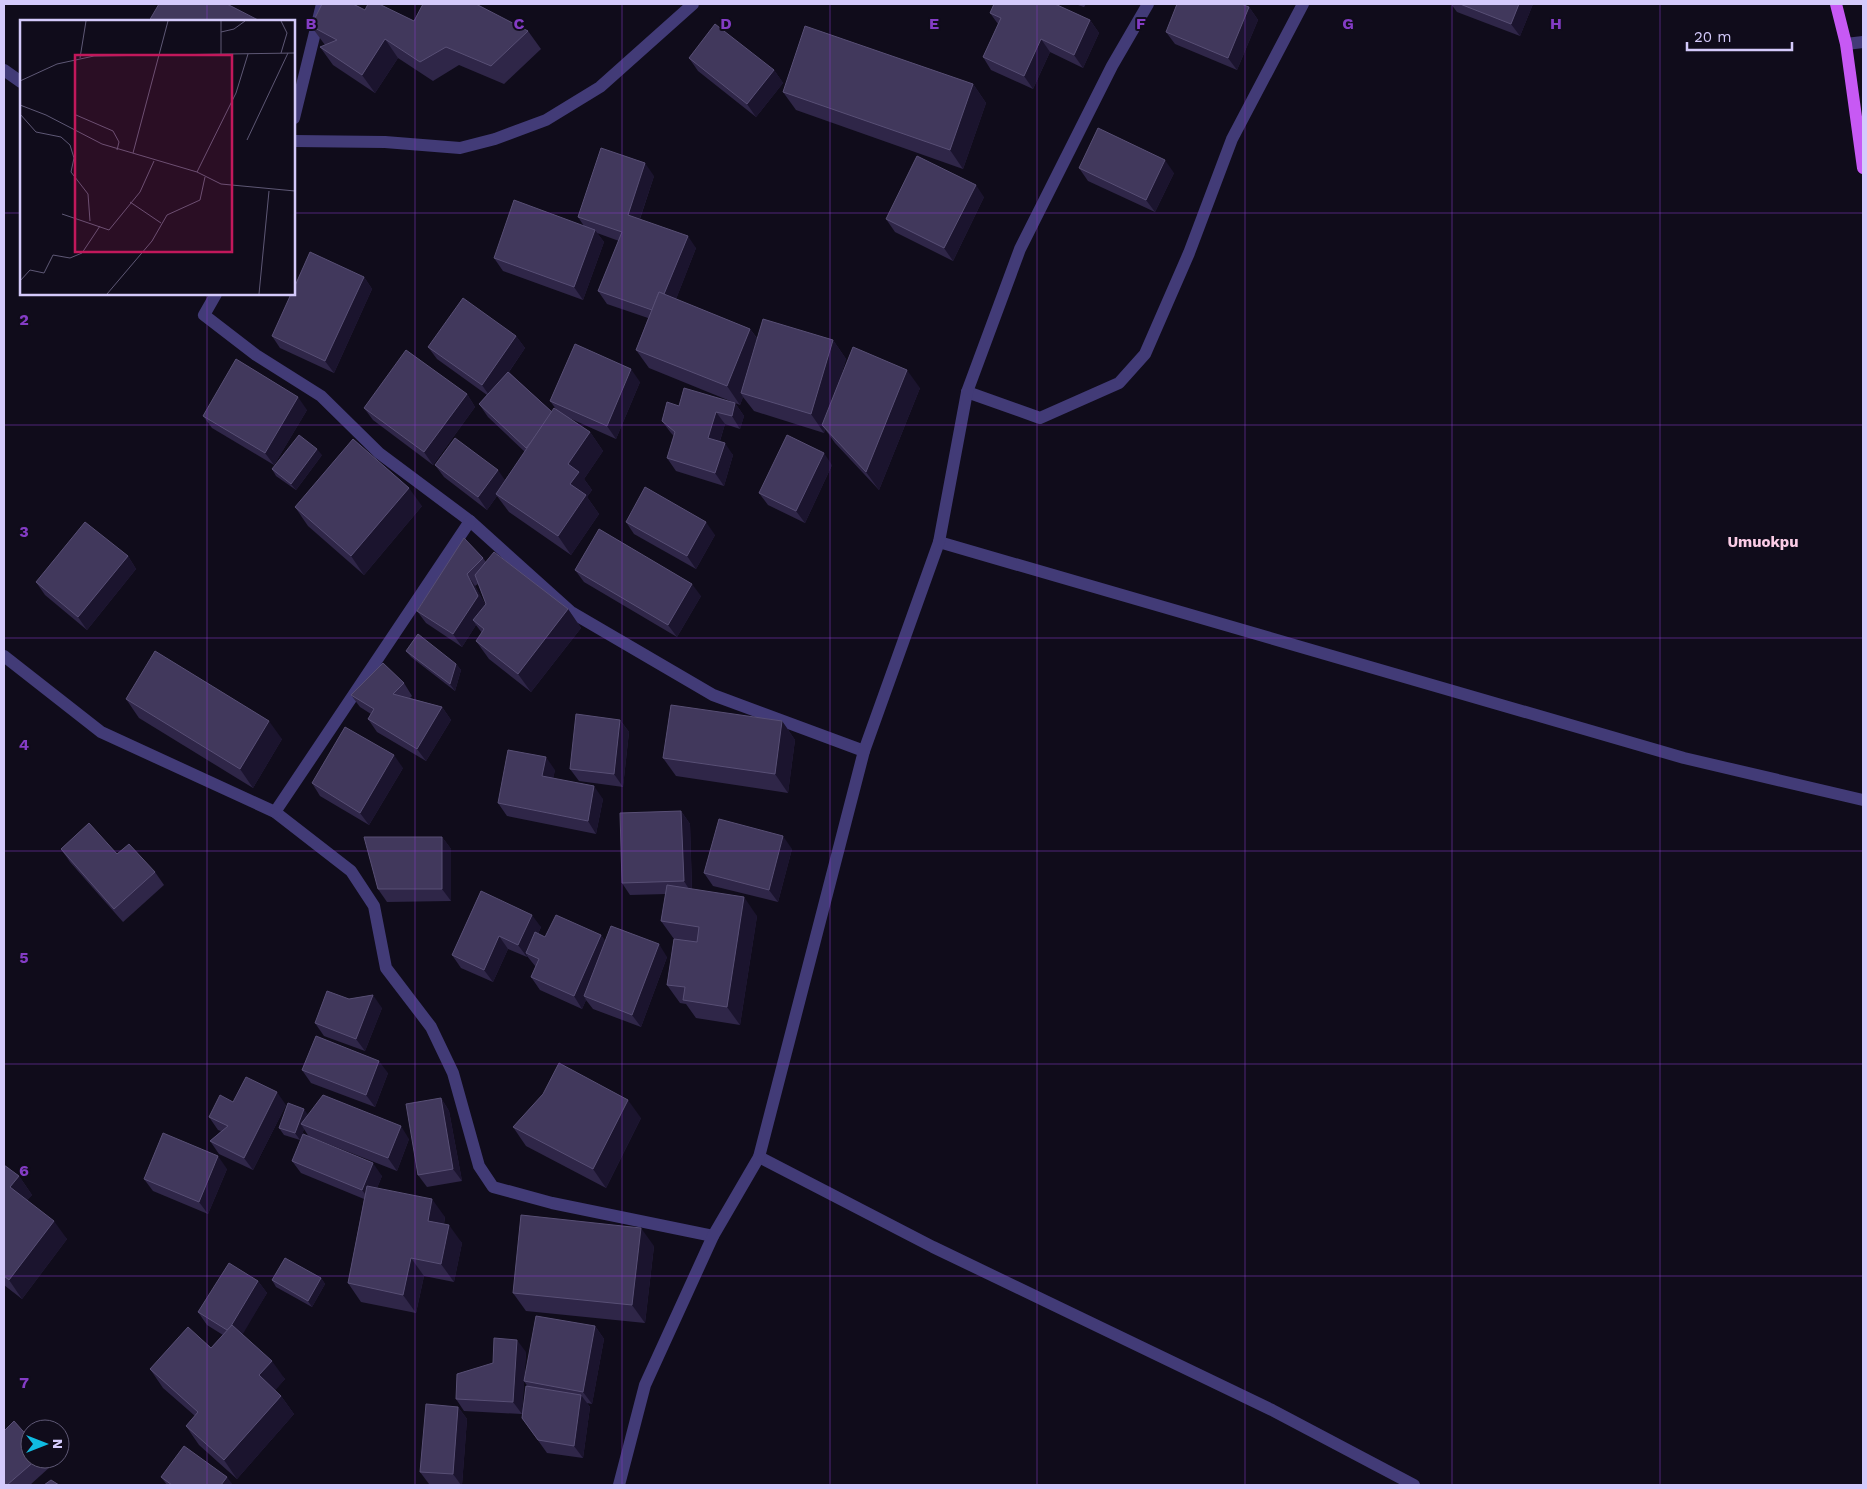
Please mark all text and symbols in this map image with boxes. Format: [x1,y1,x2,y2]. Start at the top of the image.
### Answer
text: B [306,14,317,33]
text: C [514,14,525,33]
text: D [720,14,732,33]
text: E [929,14,939,33]
text: F [1136,14,1146,33]
text: G [1342,14,1354,33]
text: H [1550,14,1562,33]
inset map [20,20,295,295]
scale bar [1687,20,1792,52]
text: 20 m [1694,28,1732,46]
text: 2 [19,310,29,329]
text: 3 [19,522,29,541]
district label: Umuokpu [1727,533,1799,551]
text: 4 [19,735,29,754]
text: 5 [19,948,29,967]
text: 6 [19,1161,29,1180]
text: 7 [19,1373,29,1392]
north arrow [20,1419,70,1469]
text: N [50,1439,66,1449]

